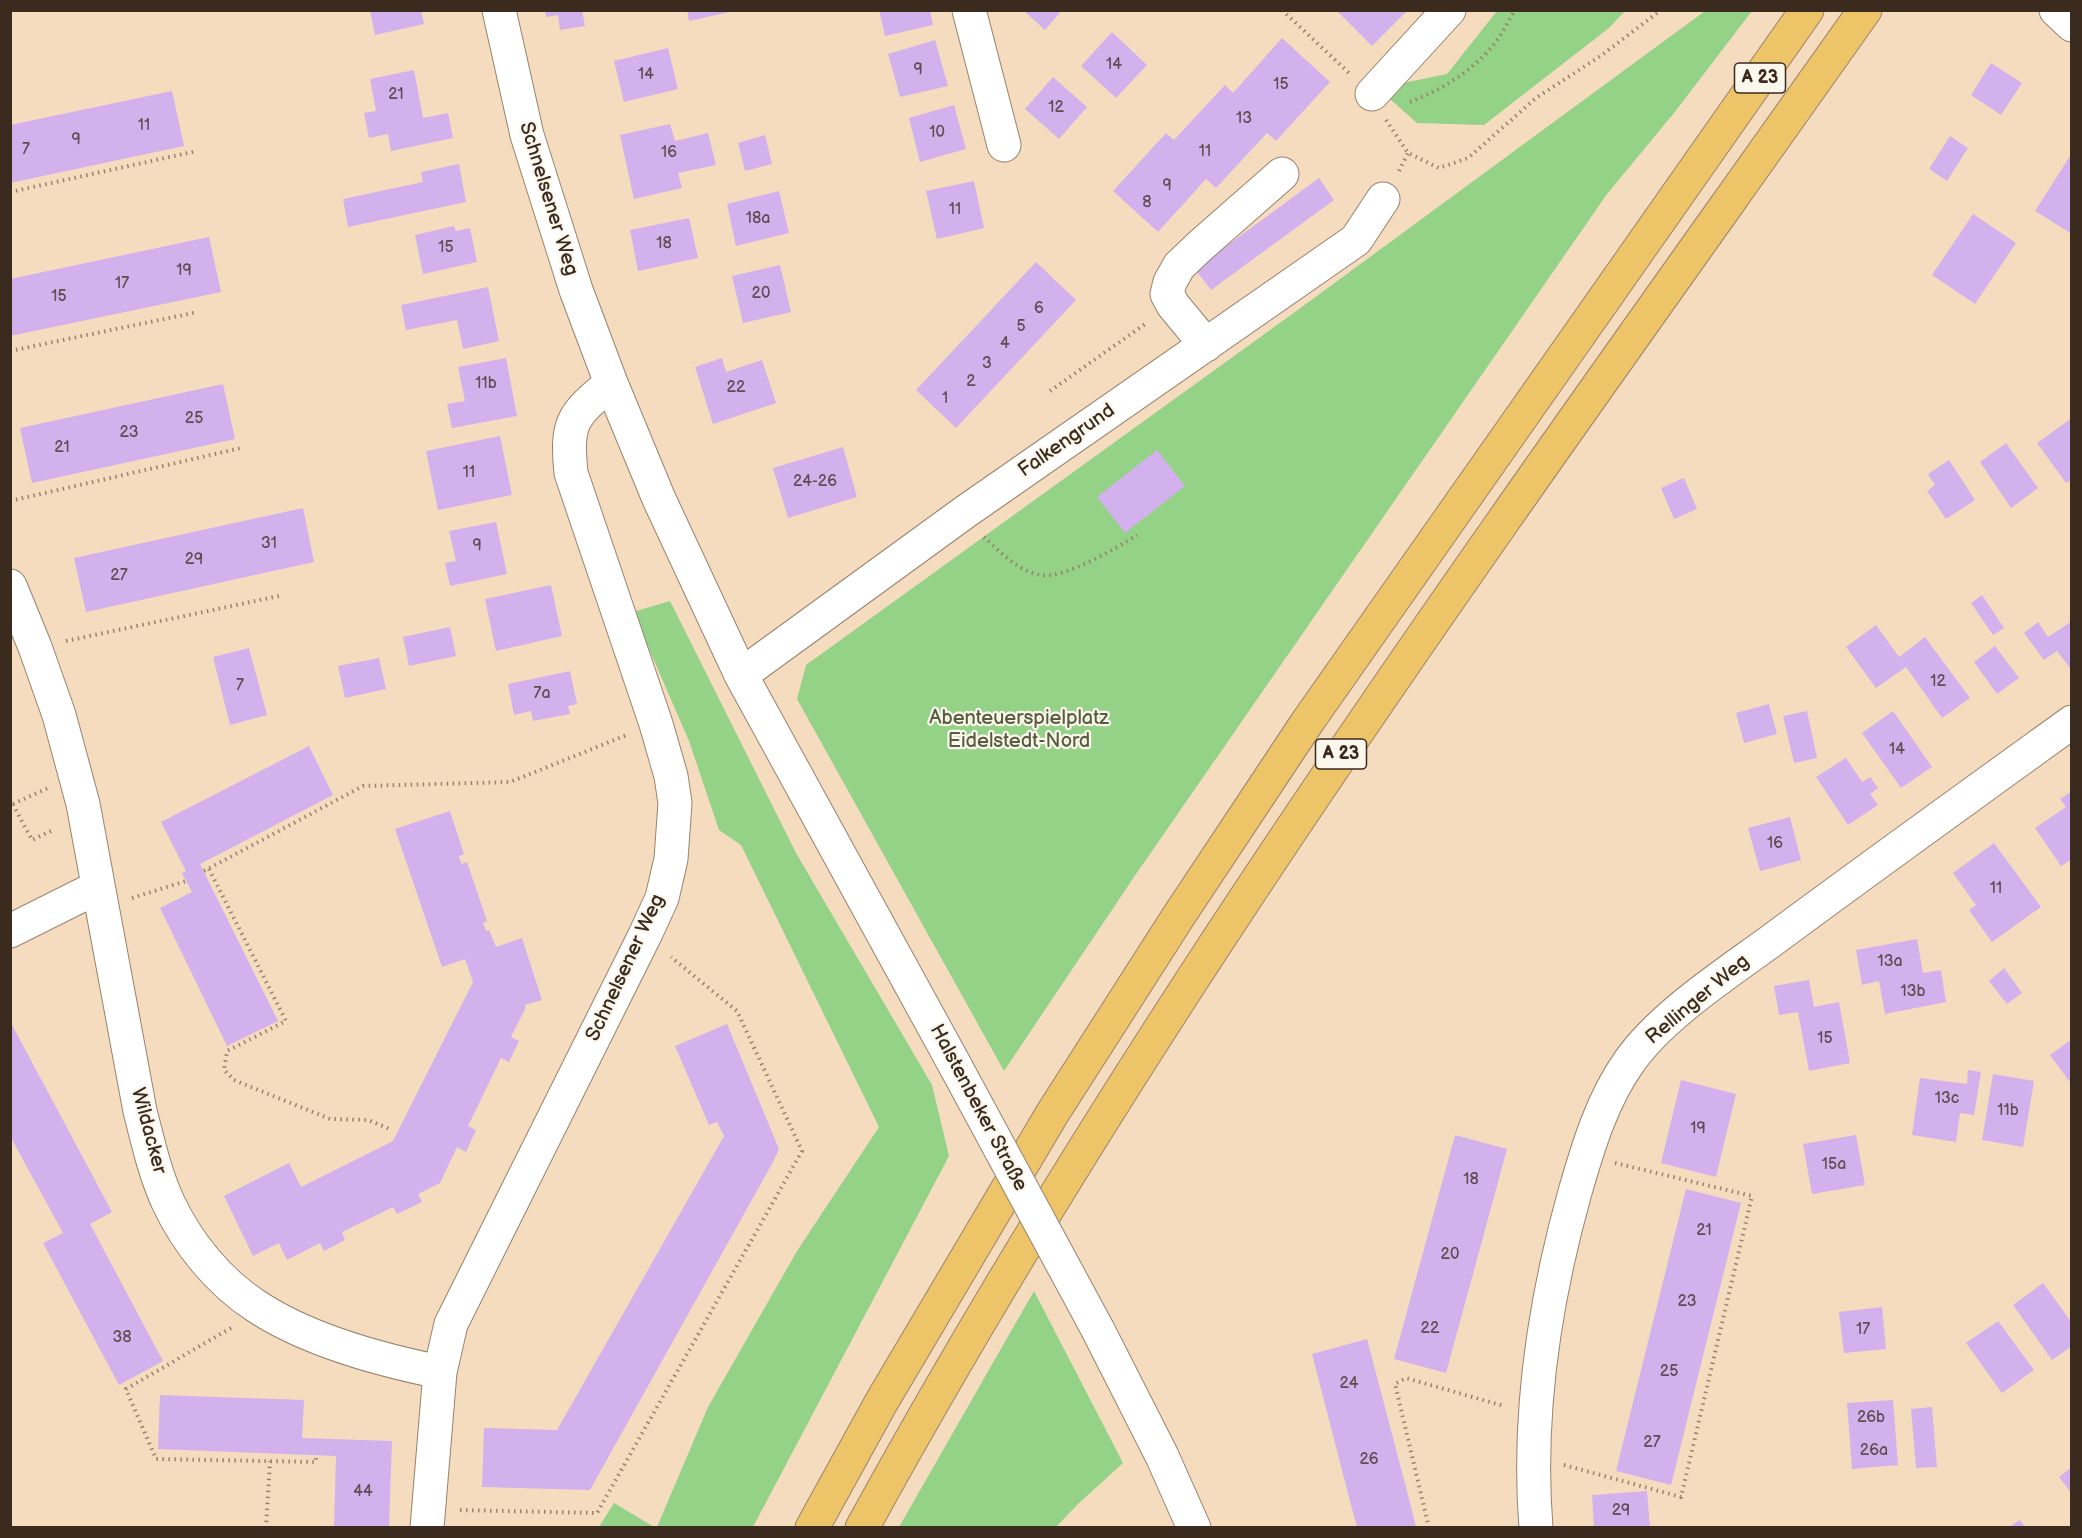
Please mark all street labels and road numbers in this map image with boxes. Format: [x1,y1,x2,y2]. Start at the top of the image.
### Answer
road number: A 23 [1734,63,1786,93]
street label: Schnelsener Weg [513,119,583,279]
street label: Falkengrund [1014,399,1120,483]
road number: A 23 [1316,739,1366,769]
street label: Schnelsener Weg [581,891,671,1045]
street label: Rellinger Weg [1641,950,1755,1050]
street label: Halstenbeker Straße [924,1020,1032,1196]
street label: Wildacker [125,1085,171,1177]

